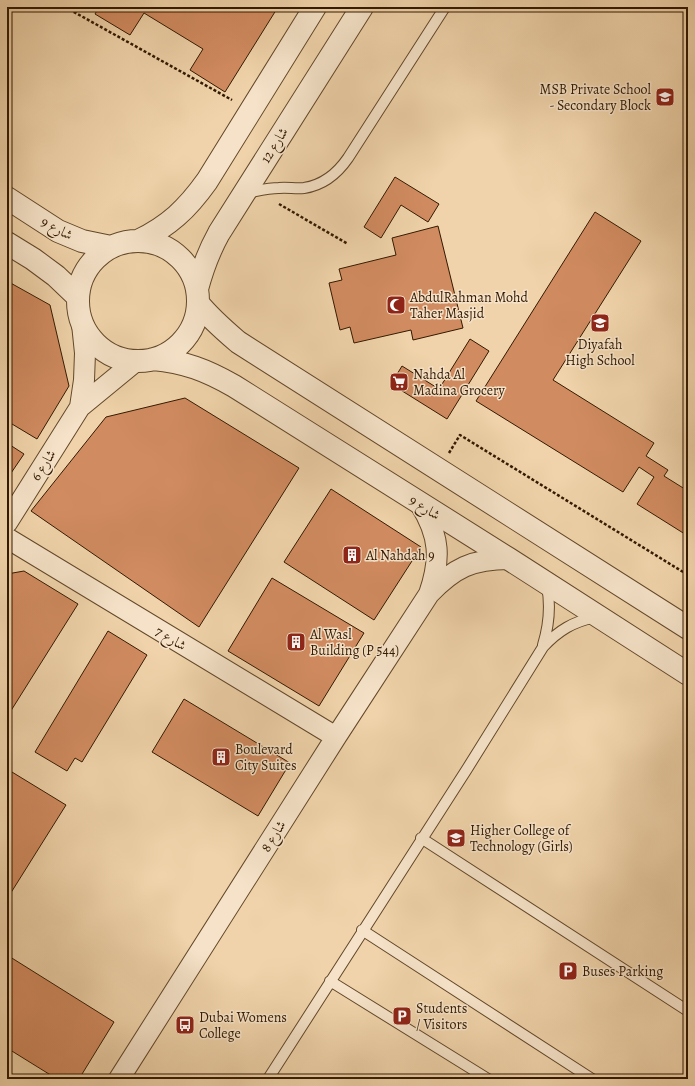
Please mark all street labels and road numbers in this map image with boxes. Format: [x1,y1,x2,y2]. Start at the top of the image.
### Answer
street label: شارع 12 [256,124,294,168]
street label: شارع 9 [37,212,76,246]
street label: شارع 6 [26,446,62,486]
street label: شارع 9 [404,491,444,526]
street label: شارع 7 [151,622,190,657]
street label: شارع 8 [256,817,292,857]

